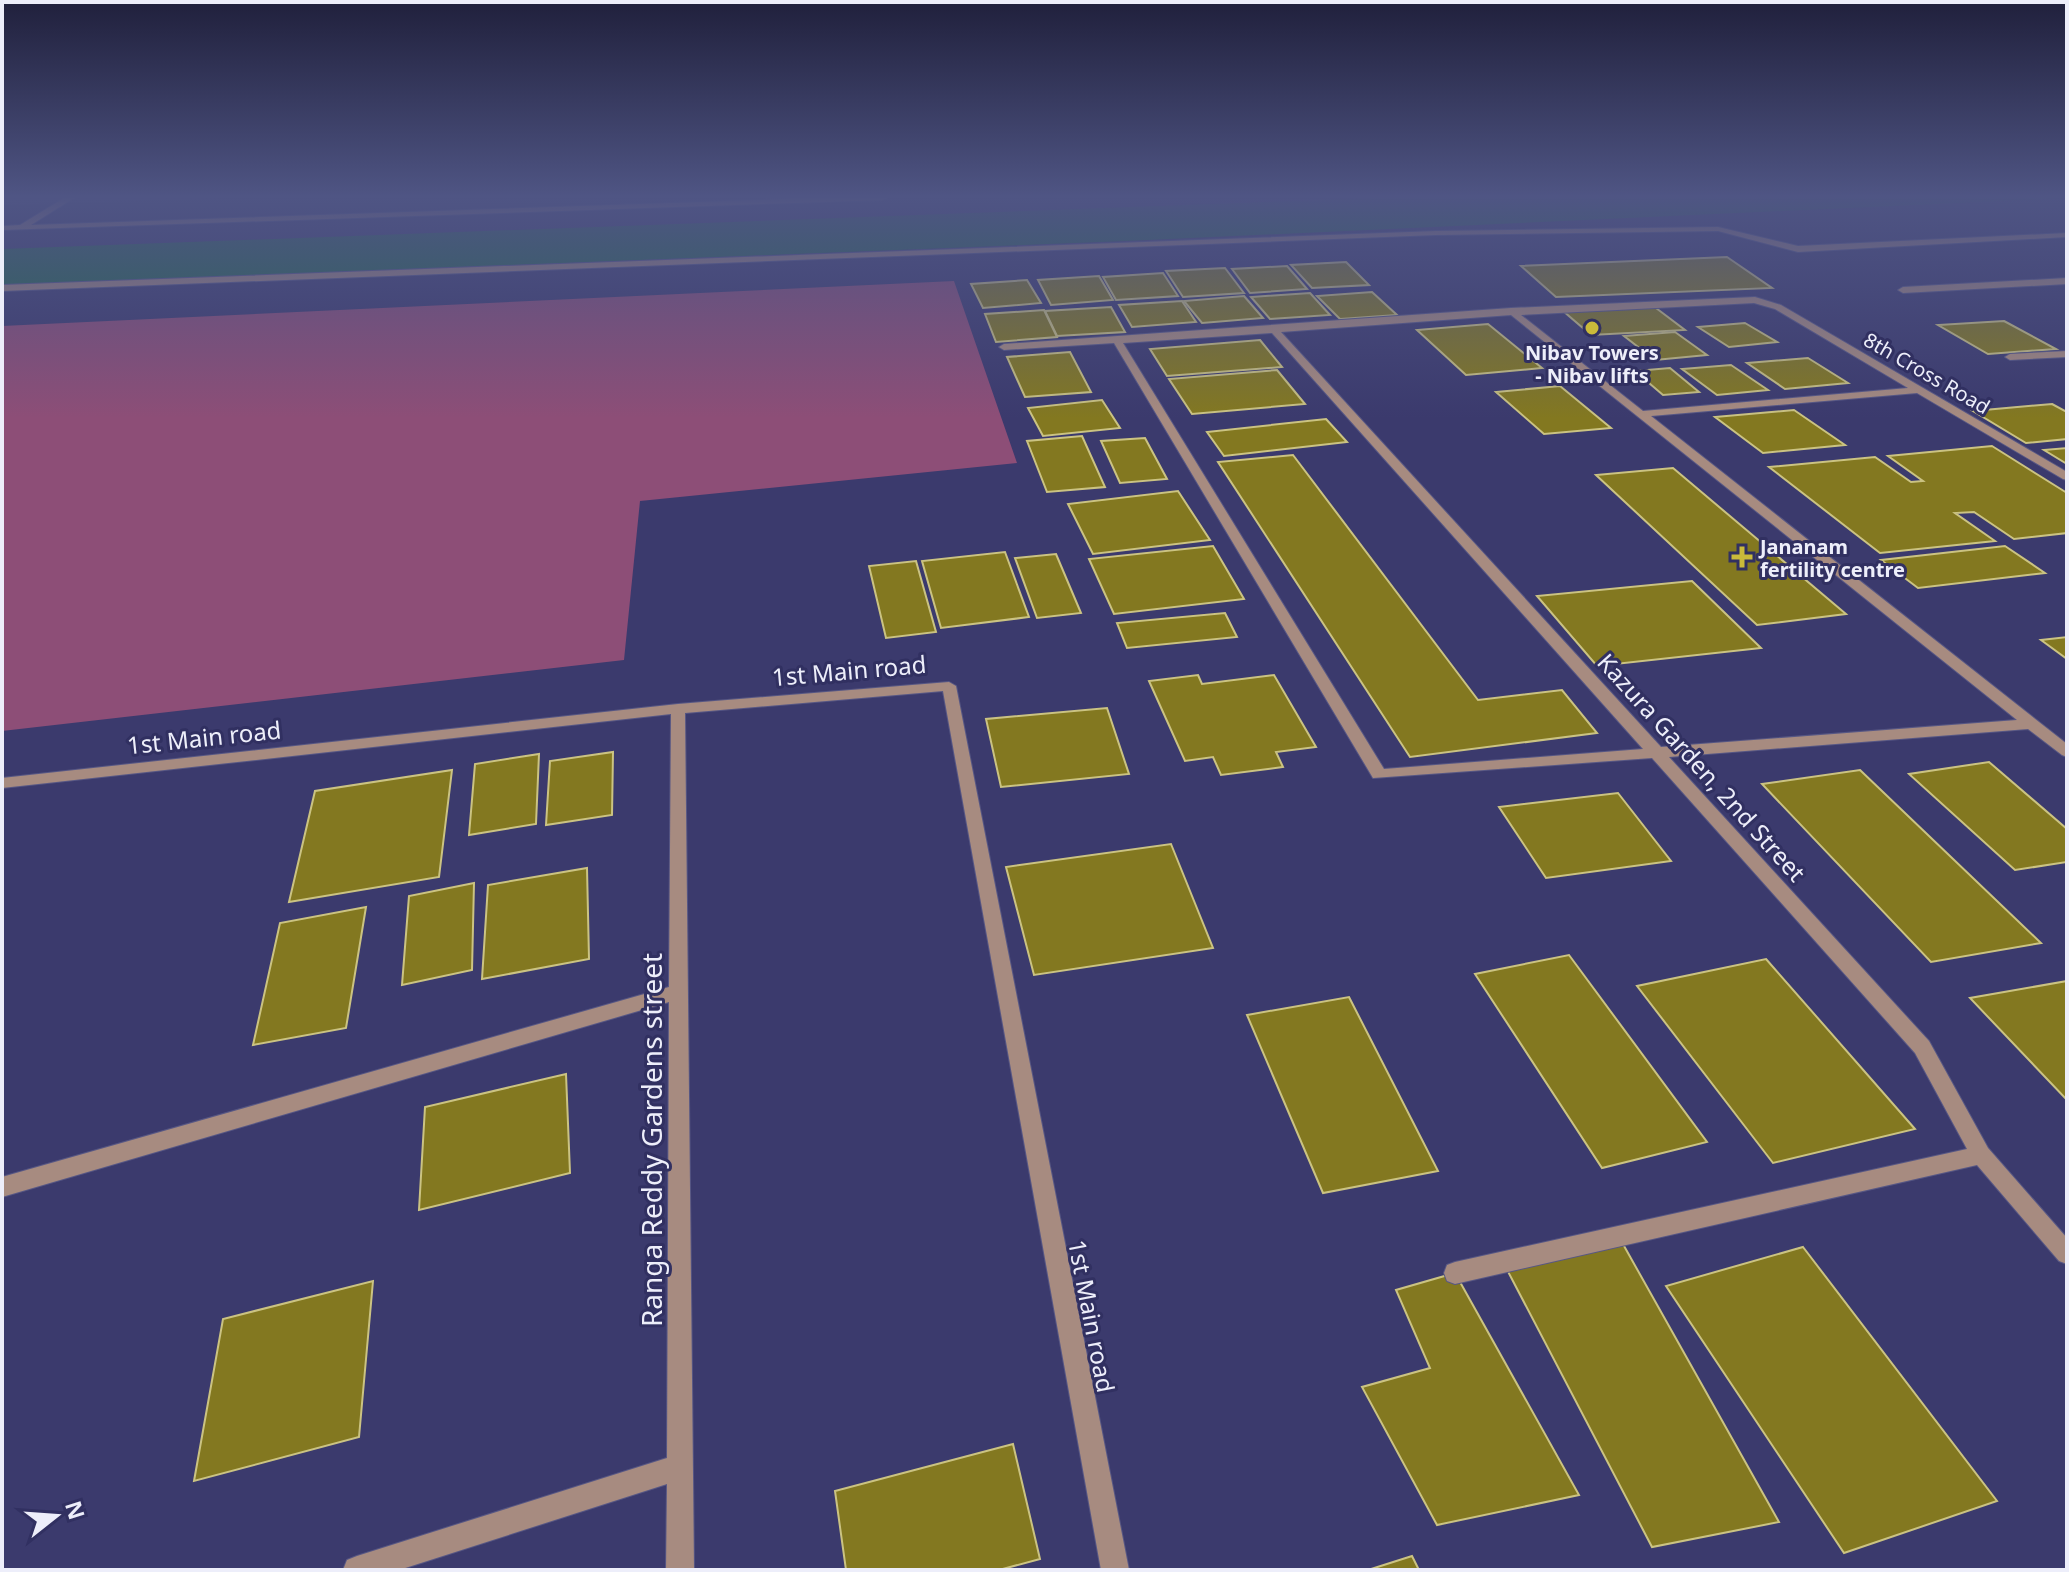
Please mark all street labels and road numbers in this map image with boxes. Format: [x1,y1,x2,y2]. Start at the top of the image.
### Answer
street label: 8th Cross Road [1859,326,1995,420]
street label: Kazura Garden, 2nd Street [1591,646,1814,888]
street label: 1st Main road [770,647,928,693]
street label: 1st Main road [125,712,283,762]
street label: Ranga Reddy Gardens street [632,953,670,1327]
street label: 1st Main road [1061,1237,1123,1395]

